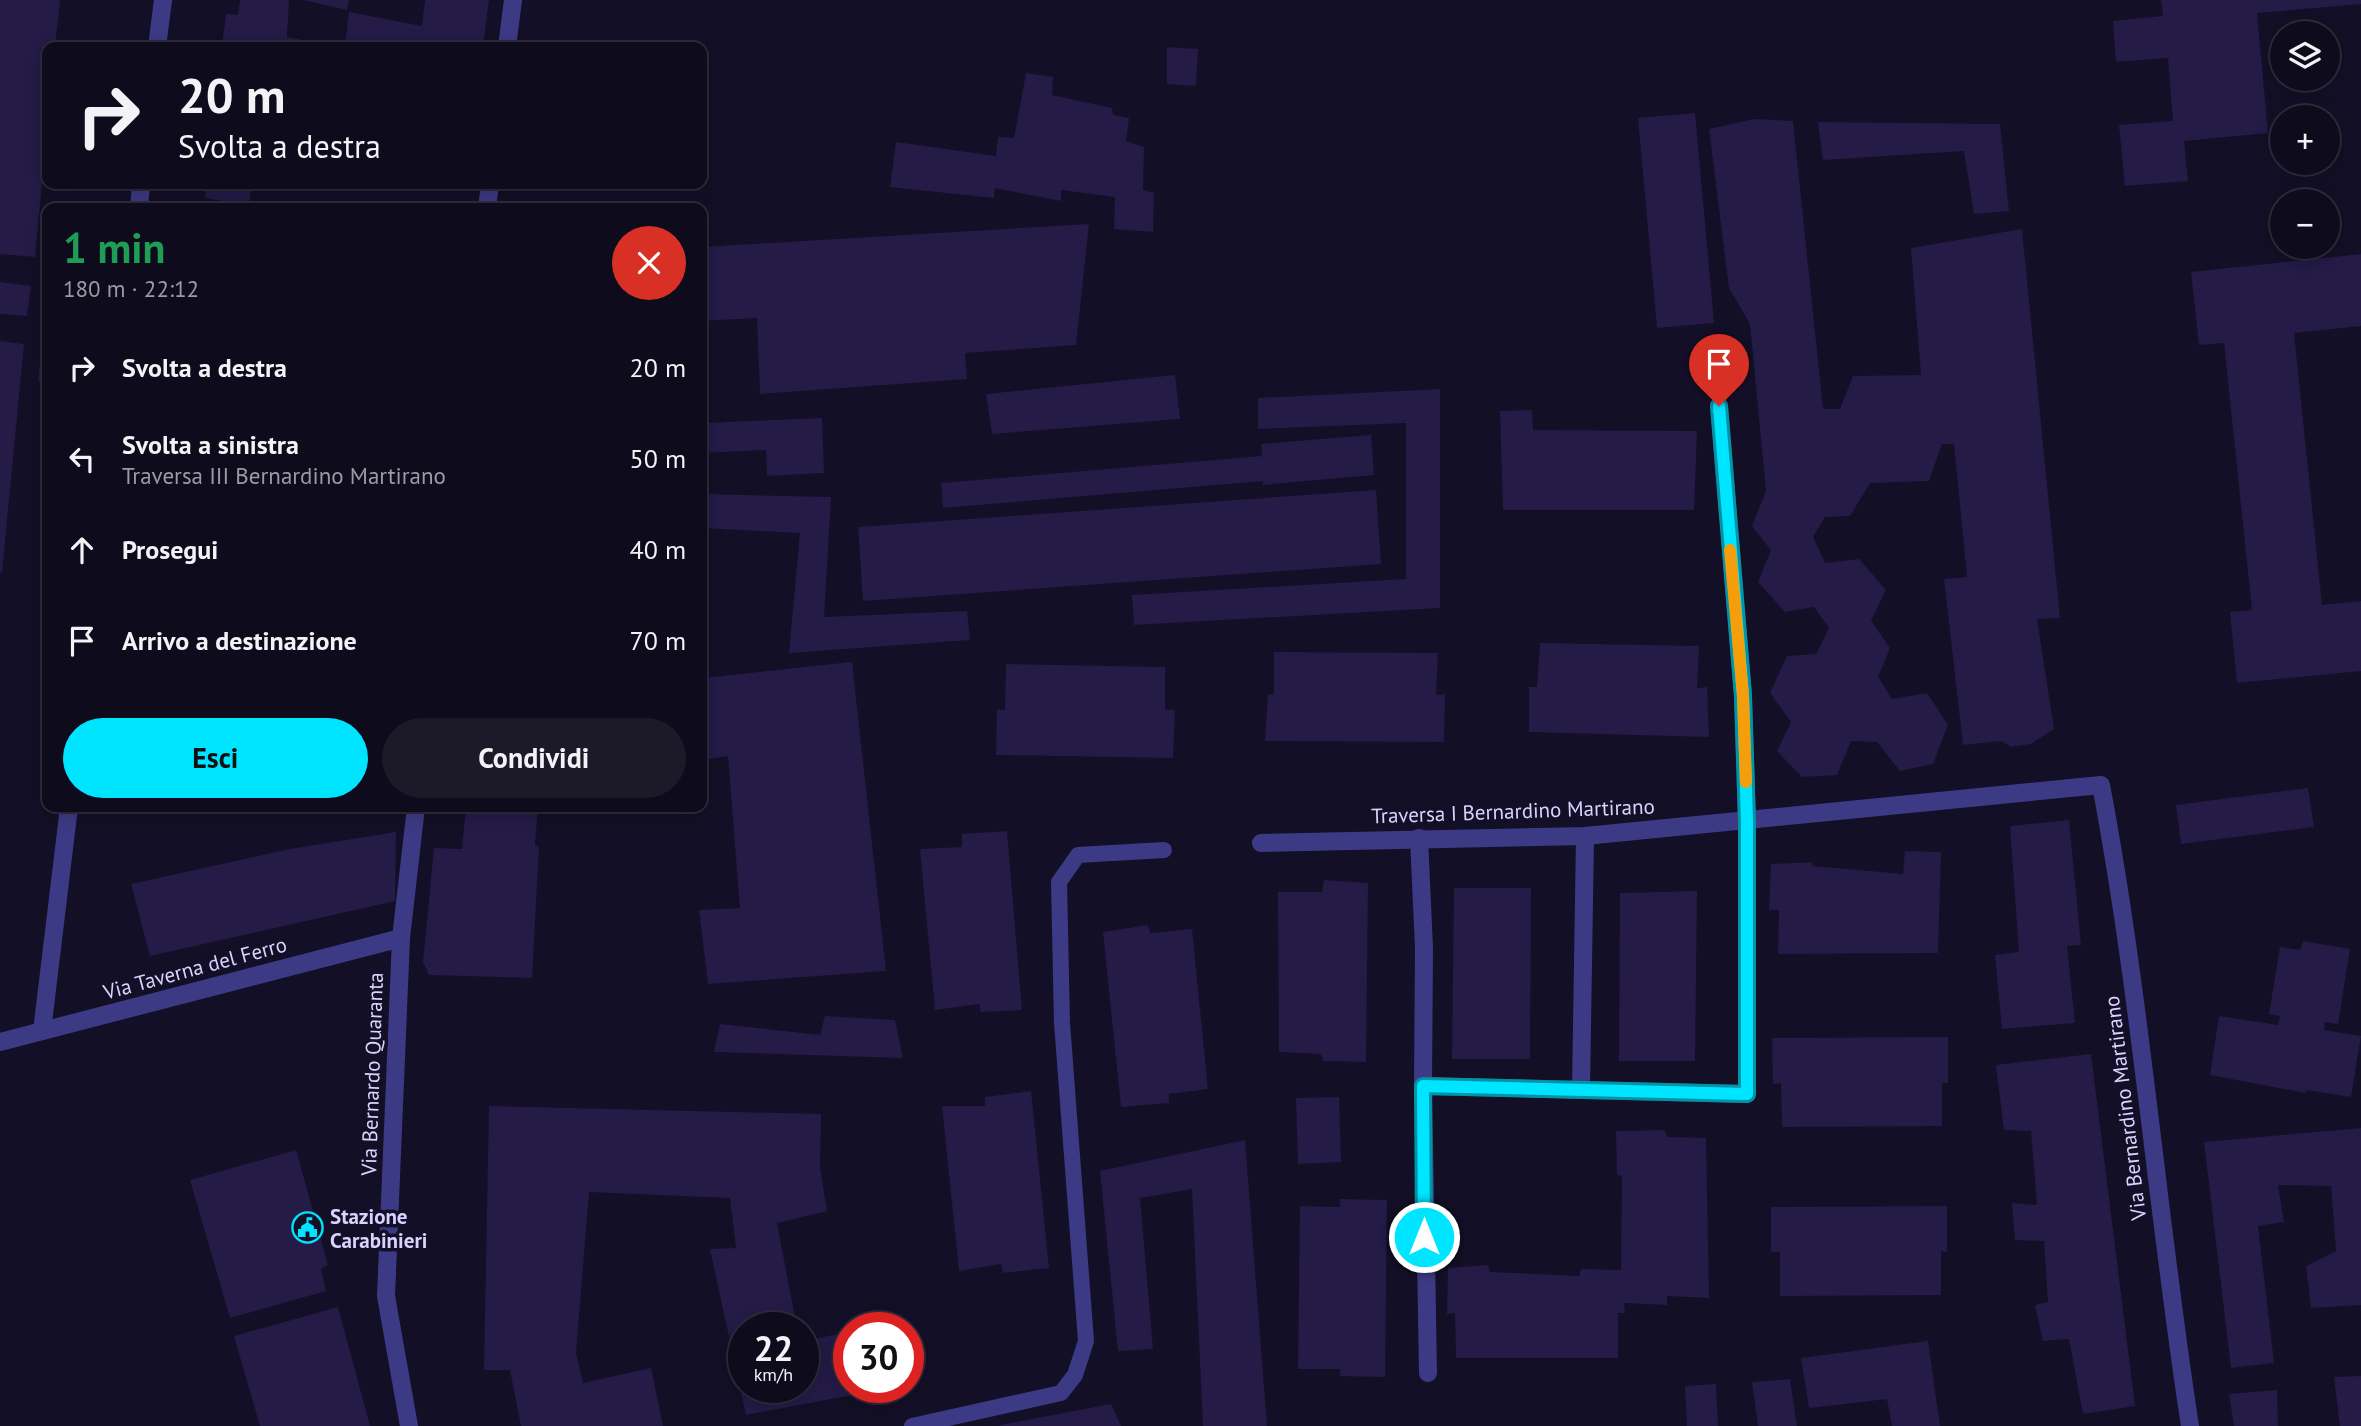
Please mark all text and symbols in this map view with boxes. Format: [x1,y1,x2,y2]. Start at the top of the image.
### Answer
map controls [2270,21,2340,259]
button: layers [2270,21,2340,91]
text: 20 m [178,63,285,127]
icon: right [63,70,154,161]
button: + [2270,105,2340,175]
text: Svolta a destra [178,125,381,167]
button: − [2270,189,2340,259]
text: 1 min [63,220,165,275]
button: close [612,226,686,300]
text: 180 m · 22:12 [63,274,199,303]
pin [1689,334,1749,406]
icon: arrive [1700,345,1738,383]
icon: right [63,349,101,387]
text: Svolta a destra [122,351,287,384]
text: 20 m [630,351,686,384]
text: Svolta a sinistra [122,428,299,461]
icon: left [63,440,101,478]
text: 50 m [630,442,686,475]
text: Traversa III Bernardino Martirano [122,461,446,490]
icon: ahead [63,531,101,569]
text: Prosegui [122,533,218,566]
text: 40 m [630,533,686,566]
icon: arrive [63,622,101,660]
text: Arrivo a destinazione [122,624,357,657]
text: 70 m [630,624,686,657]
button: Esci [63,718,368,798]
button: Condividi [382,718,686,798]
street label: Traversa I Bernardino Martirano [1371,793,1655,829]
street label: Via Taverna del Ferro [99,931,290,1006]
street label: Via Bernardo Quaranta [355,972,389,1177]
street label: Via Bernardino Martirano [2098,994,2152,1223]
position arrow [1387,1200,1461,1274]
place label: Stazione Carabinieri [330,1203,427,1254]
public building icon: Stazione Carabinieri [290,1211,324,1245]
speed limit sign: 30 [833,1312,924,1403]
text: 22 [754,1325,793,1371]
text: km/h [754,1363,793,1386]

